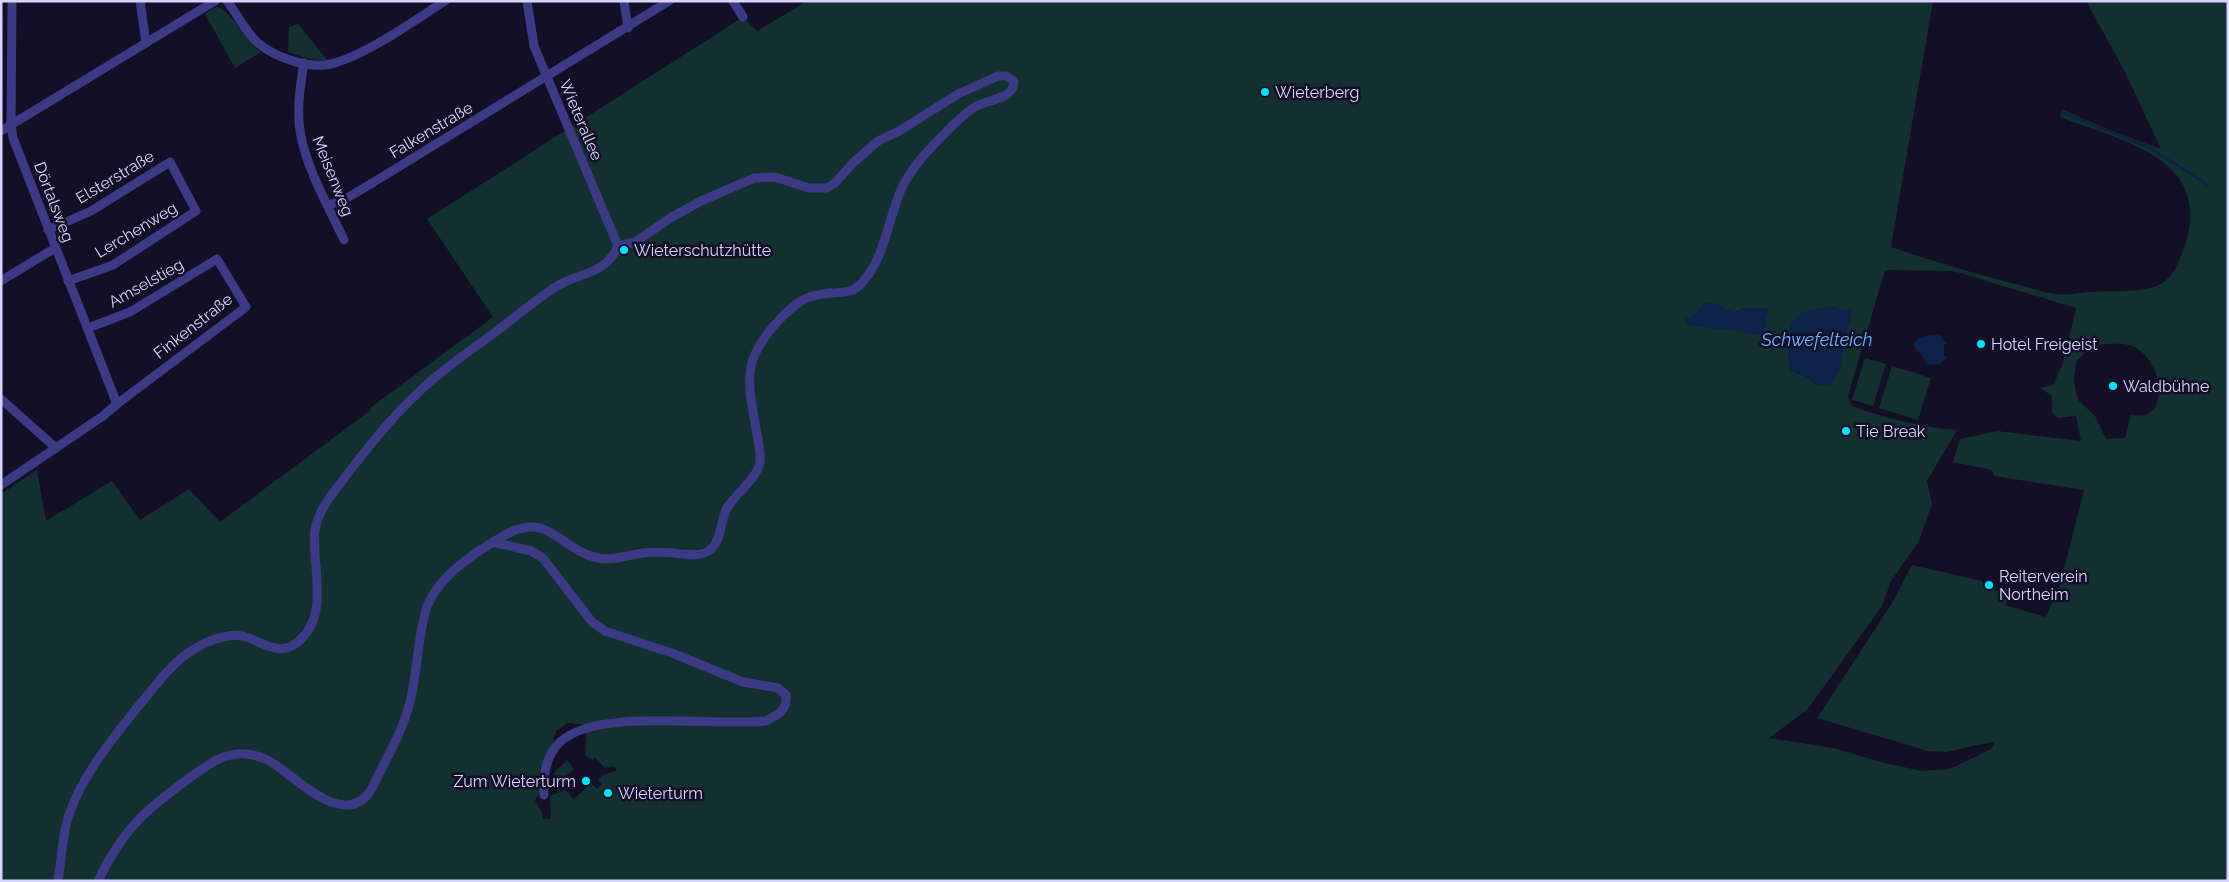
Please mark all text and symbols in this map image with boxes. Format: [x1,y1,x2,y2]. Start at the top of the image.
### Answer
street label: Wieterallee [555,77,607,163]
place label: Wieterberg [1275,83,1359,102]
marker: Wieterberg [1259,86,1271,98]
street label: Falkenstraße [386,98,476,162]
street label: Meisenweg [308,133,358,219]
street label: Elsterstraße [73,146,157,208]
street label: Dörtalsweg [30,159,78,245]
street label: Lerchenweg [91,198,181,262]
place label: Wieterschutzhütte [634,241,771,260]
marker: Wieterschutzhütte [618,244,630,256]
street label: Amselstieg [105,255,187,311]
street label: Finkenstraße [150,289,236,363]
water label: Schwefelteich [1760,329,1873,350]
place label: Hotel Freigeist [1991,335,2098,354]
marker: Hotel Freigeist [1975,338,1987,350]
place label: Waldbühne [2123,377,2209,396]
marker: Waldbühne [2107,380,2119,392]
place label: Tie Break [1856,422,1926,441]
marker: Tie Break [1840,425,1852,437]
place label: Reiterverein Northeim [1999,567,2088,604]
marker: Reiterverein Northeim [1983,579,1995,591]
place label: Zum Wieterturm [453,772,576,791]
marker: Zum Wieterturm [580,775,592,787]
place label: Wieterturm [618,784,703,803]
marker: Wieterturm [602,787,614,799]

